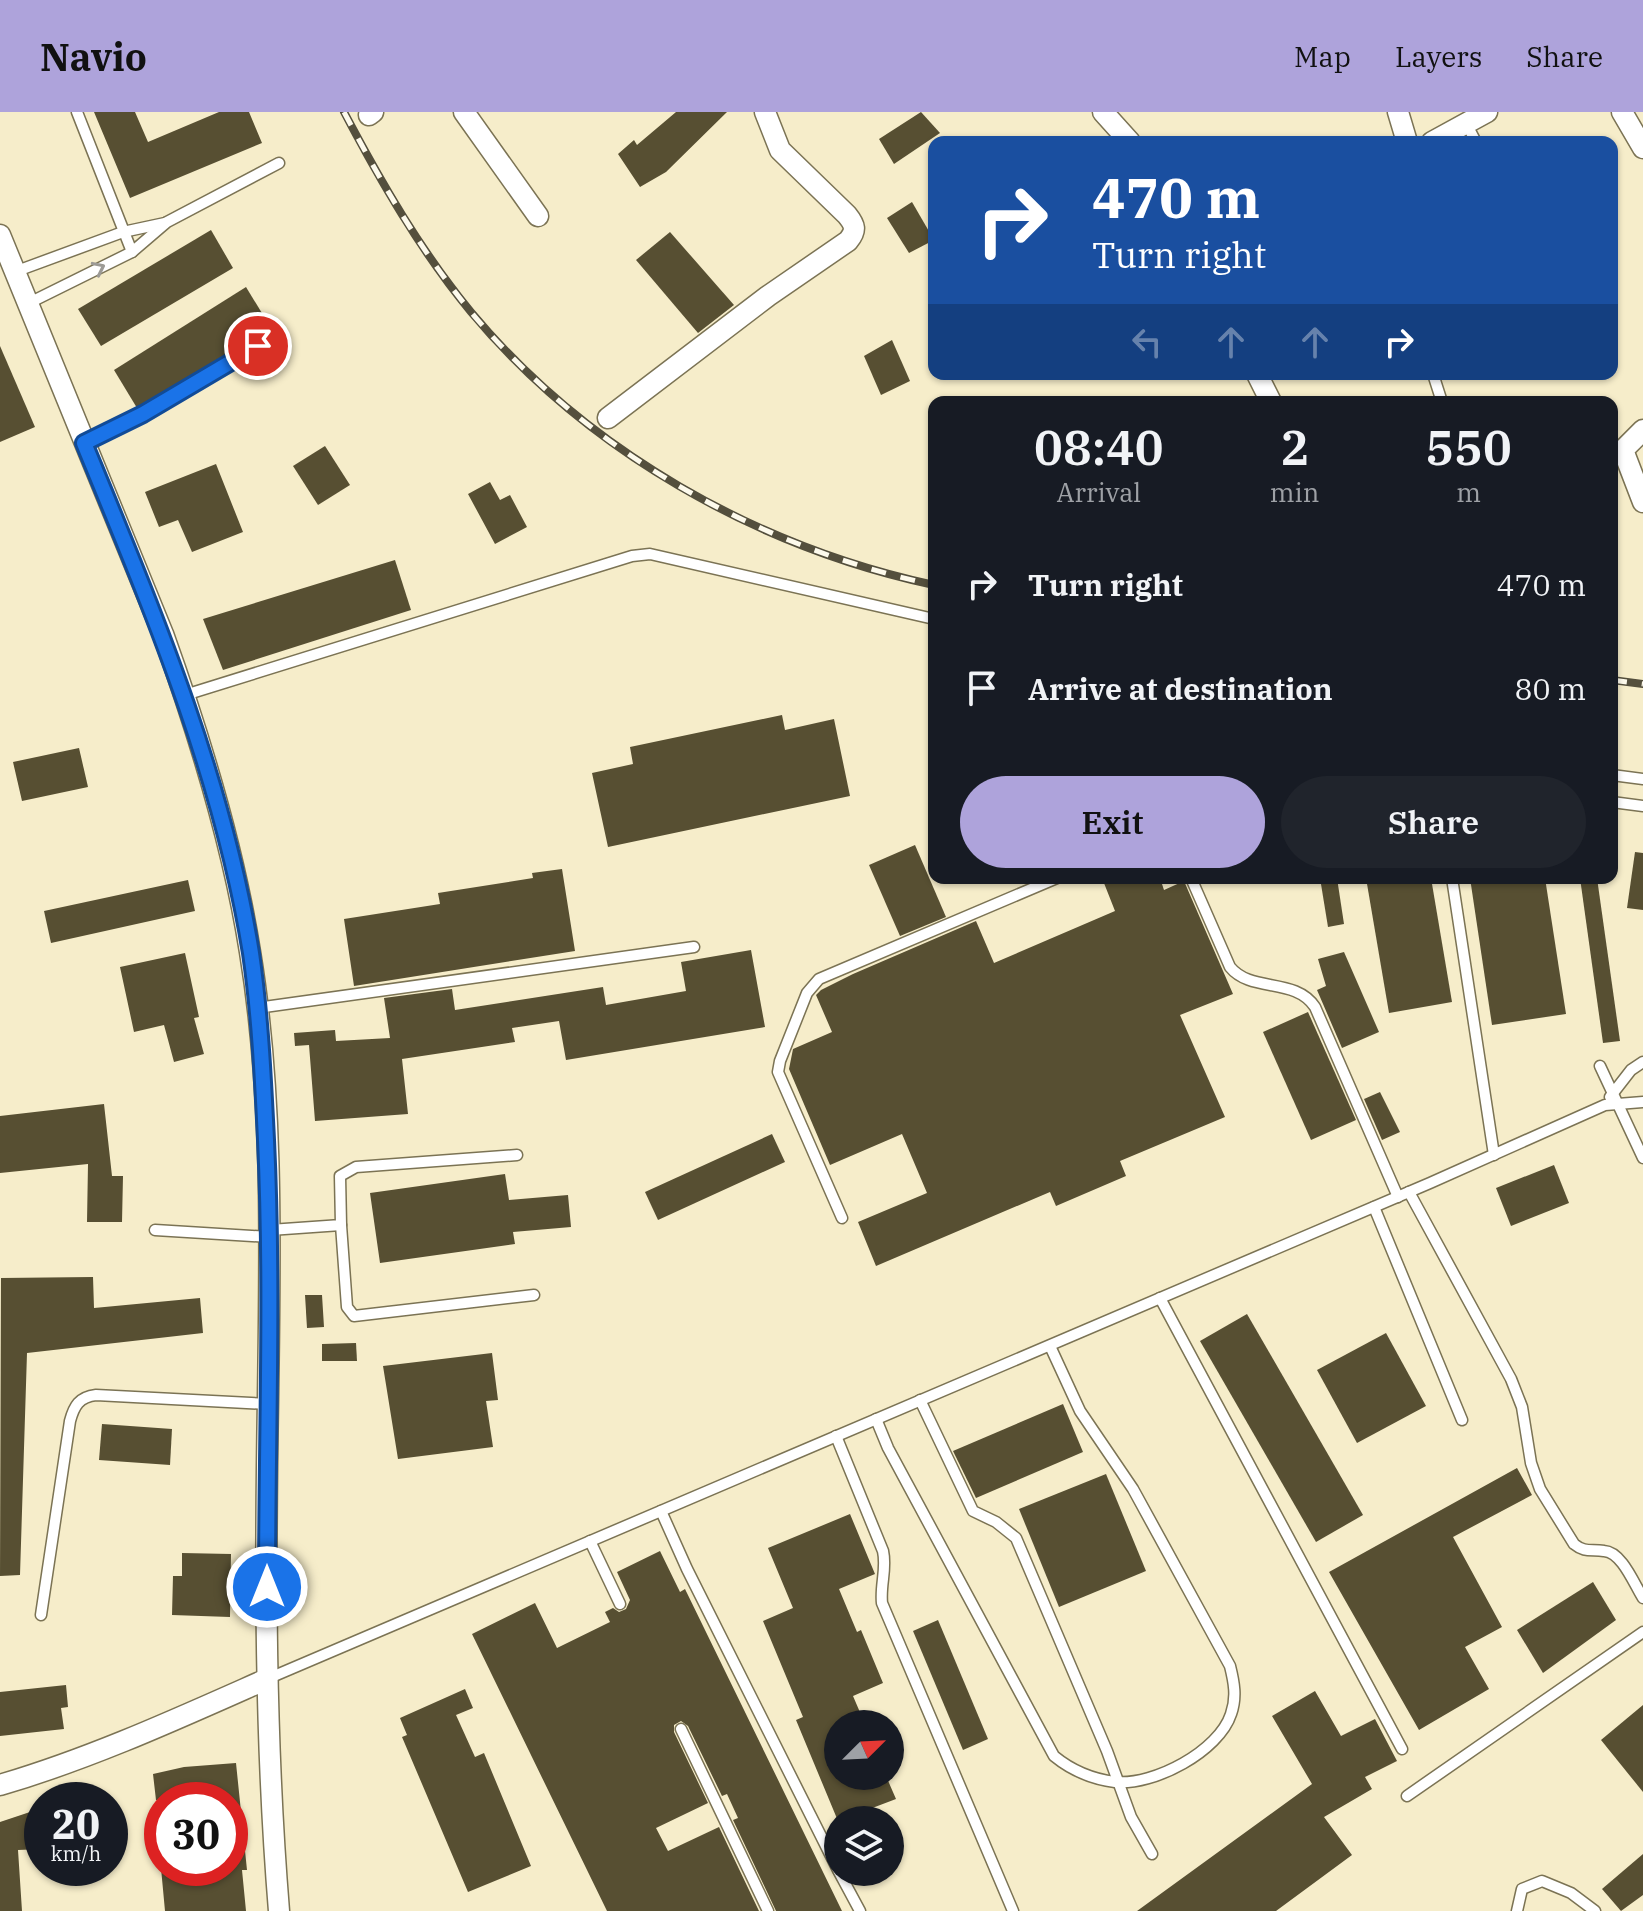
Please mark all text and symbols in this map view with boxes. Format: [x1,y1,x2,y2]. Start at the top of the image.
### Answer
text: Navio [40,32,147,81]
text: Map [1294,38,1351,75]
text: Layers [1395,38,1482,75]
text: Share [1526,38,1603,75]
text: 470 m [1092,161,1260,233]
icon: right [960,168,1064,272]
text: Turn right [1092,231,1266,278]
one-way arrow [90,262,105,278]
pin [224,312,292,380]
icon: left [1125,320,1169,364]
icon: ahead [1209,320,1253,364]
icon: ahead [1293,320,1337,364]
icon: right [1377,320,1421,364]
icon: arrive [236,324,280,368]
text: 08:40 [1034,416,1164,478]
text: 2 [1280,416,1309,478]
text: 550 [1425,416,1512,478]
text: Arrival [1057,475,1141,509]
text: min [1270,475,1319,509]
text: m [1456,475,1481,509]
icon: right [960,562,1004,606]
text: Turn right [1028,565,1183,604]
text: 470 m [1496,565,1586,604]
icon: arrive [960,666,1004,710]
text: Arrive at destination [1028,669,1333,708]
text: 80 m [1514,669,1586,708]
button: Exit [960,776,1265,868]
button: Share [1281,776,1586,868]
position arrow [225,1545,309,1629]
north arrow [824,1710,904,1790]
map controls [824,1710,904,1886]
speed limit sign: 30 [144,1782,248,1886]
text: 20 [52,1798,100,1850]
button: layers [824,1806,904,1886]
text: km/h [51,1840,101,1867]

